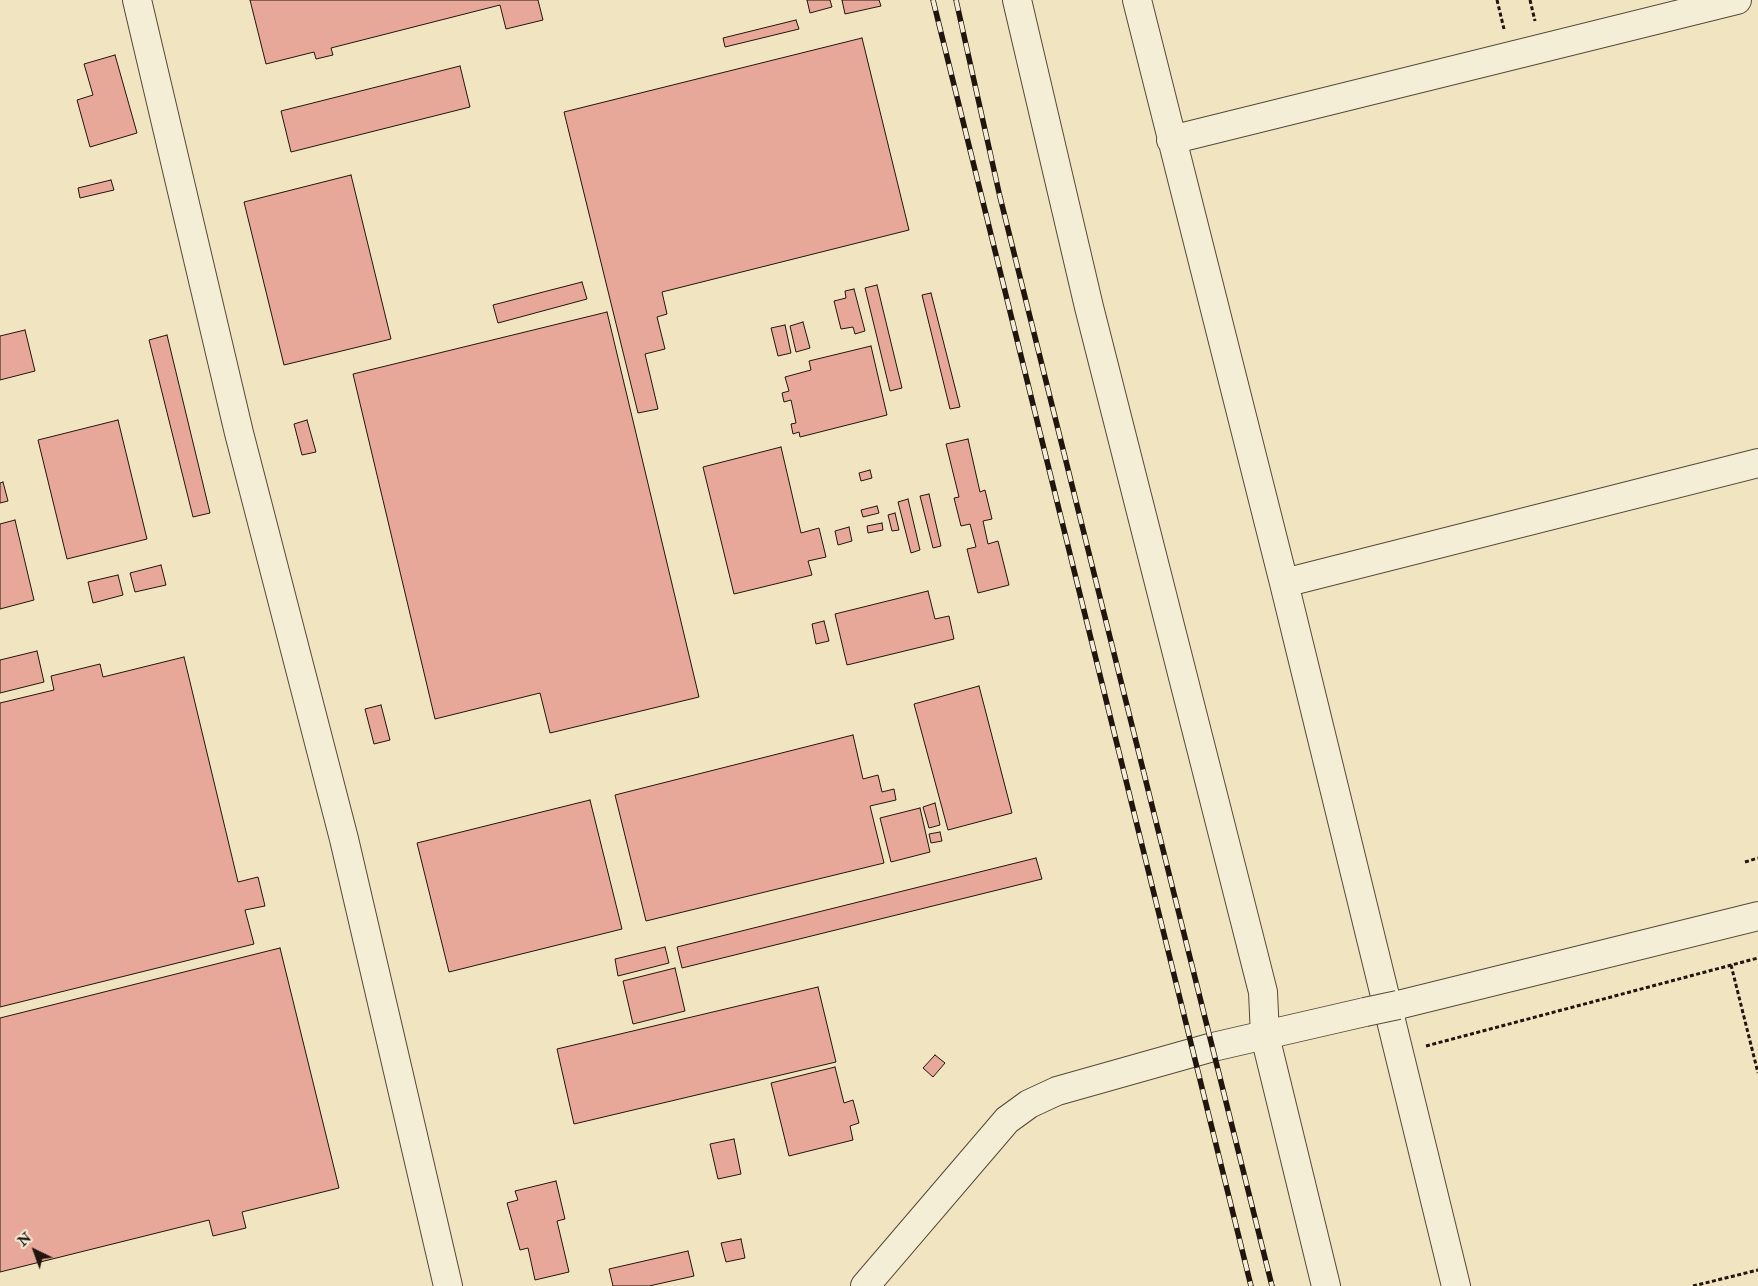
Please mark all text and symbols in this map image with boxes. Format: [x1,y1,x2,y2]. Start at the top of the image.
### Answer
north arrow [10,1226,60,1276]
text: N [14,1229,35,1250]

